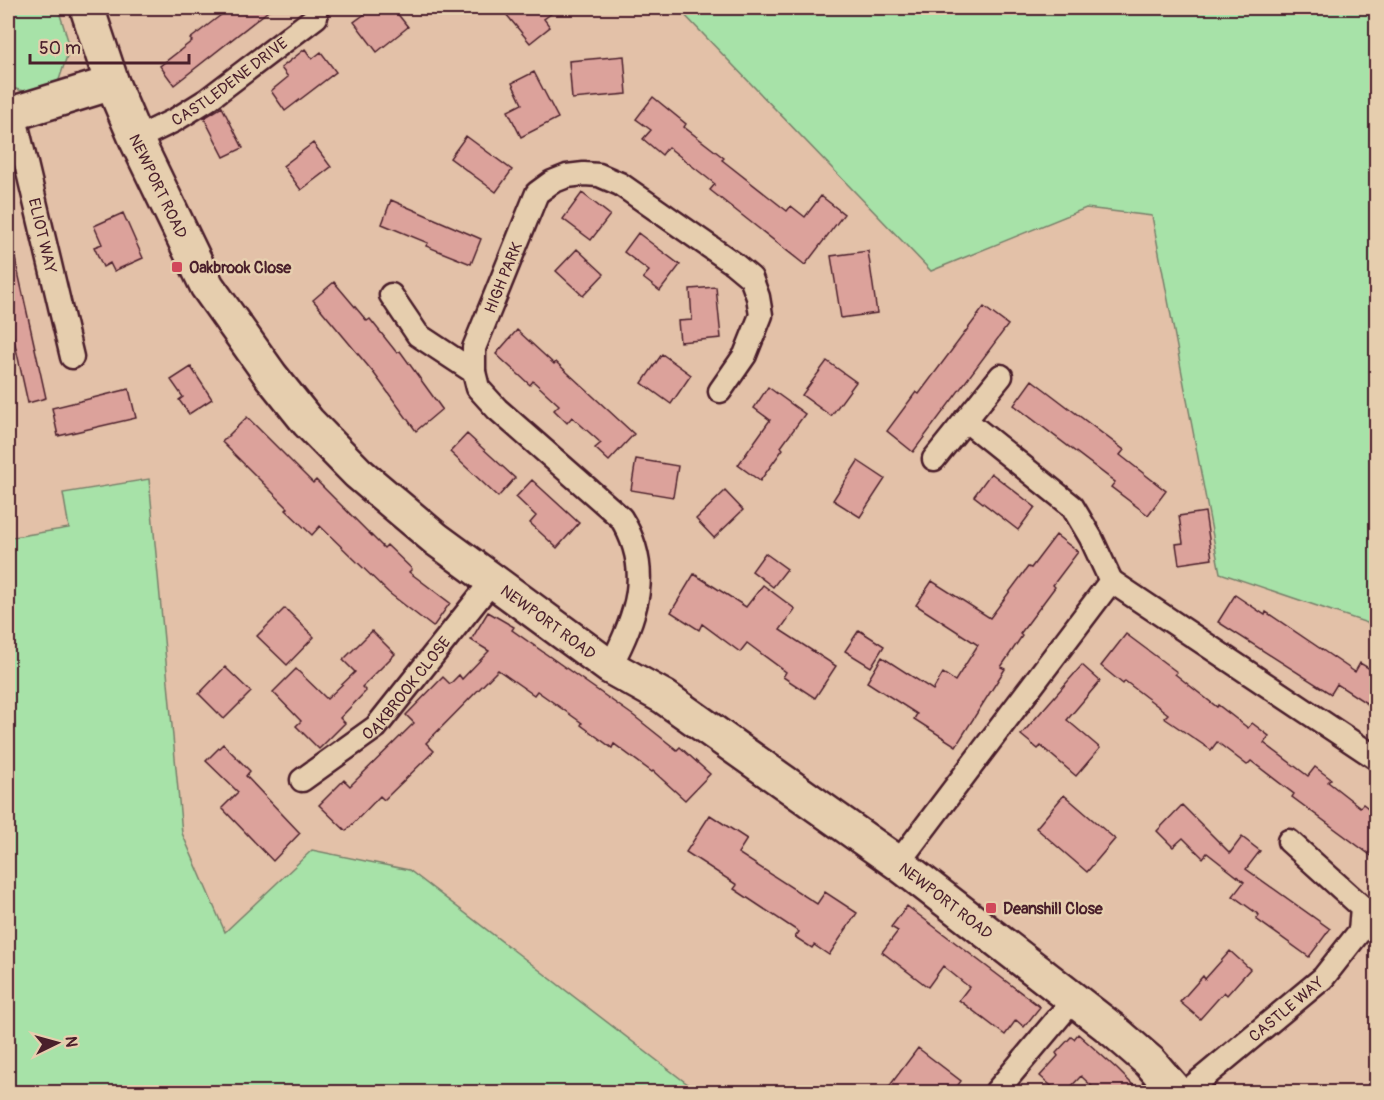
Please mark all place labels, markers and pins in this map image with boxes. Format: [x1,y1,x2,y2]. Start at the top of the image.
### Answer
place label: Oakbrook Close [189,258,292,278]
marker: Oakbrook Close [170,260,184,274]
place label: Deanshill Close [1003,899,1104,919]
marker: Deanshill Close [984,901,998,915]

